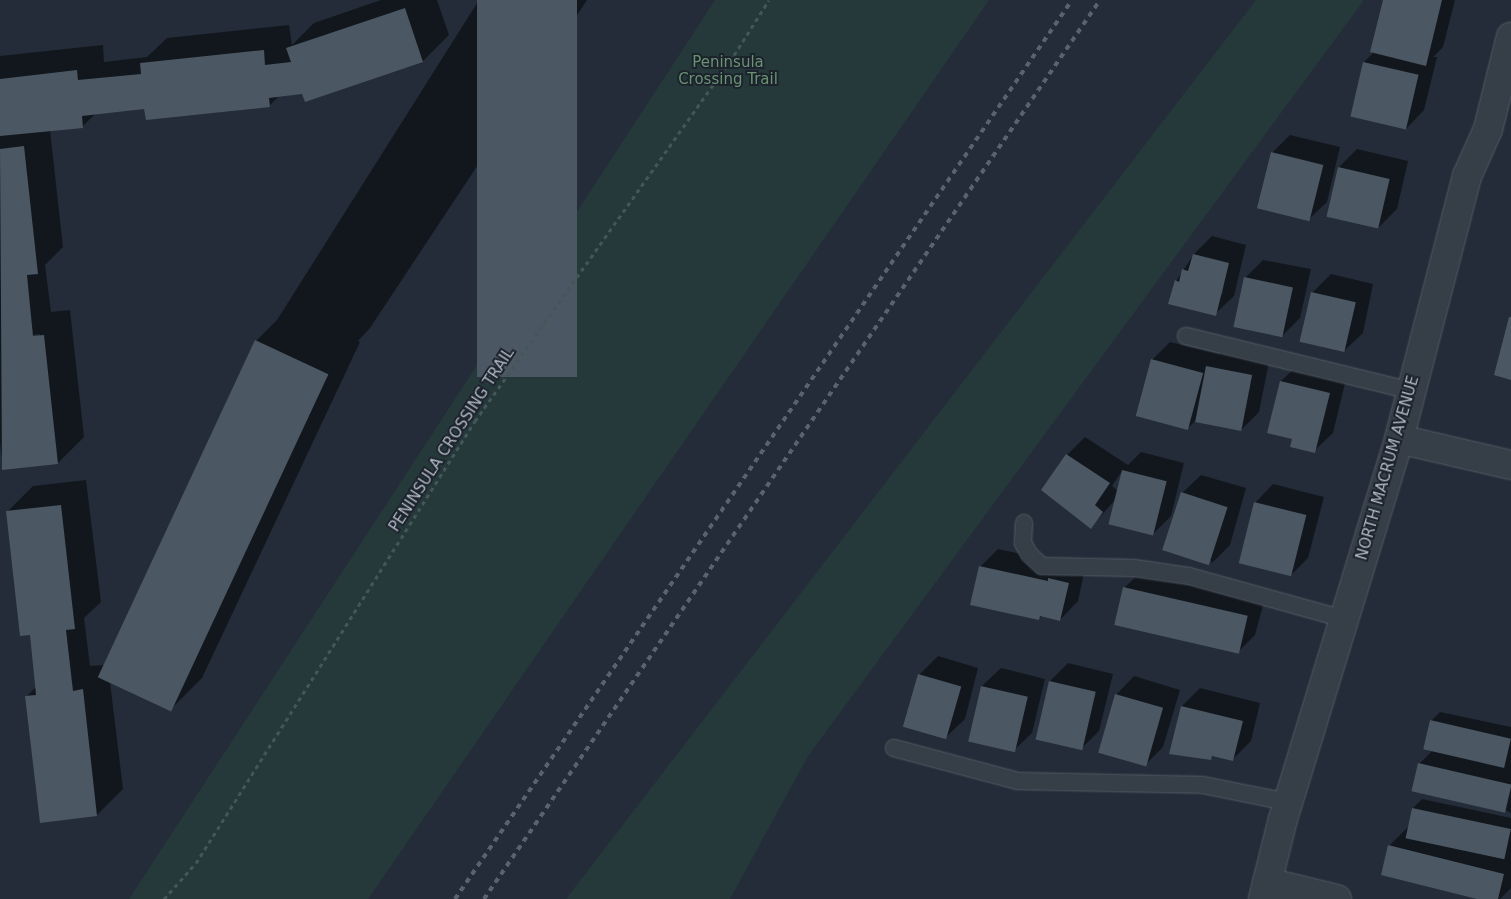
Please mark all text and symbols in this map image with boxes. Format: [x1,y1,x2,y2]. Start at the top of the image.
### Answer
park label: Peninsula Crossing Trail [678,53,778,88]
street label: PENINSULA CROSSING TRAIL [386,345,518,535]
street label: NORTH MACRUM AVENUE [1353,374,1423,562]

